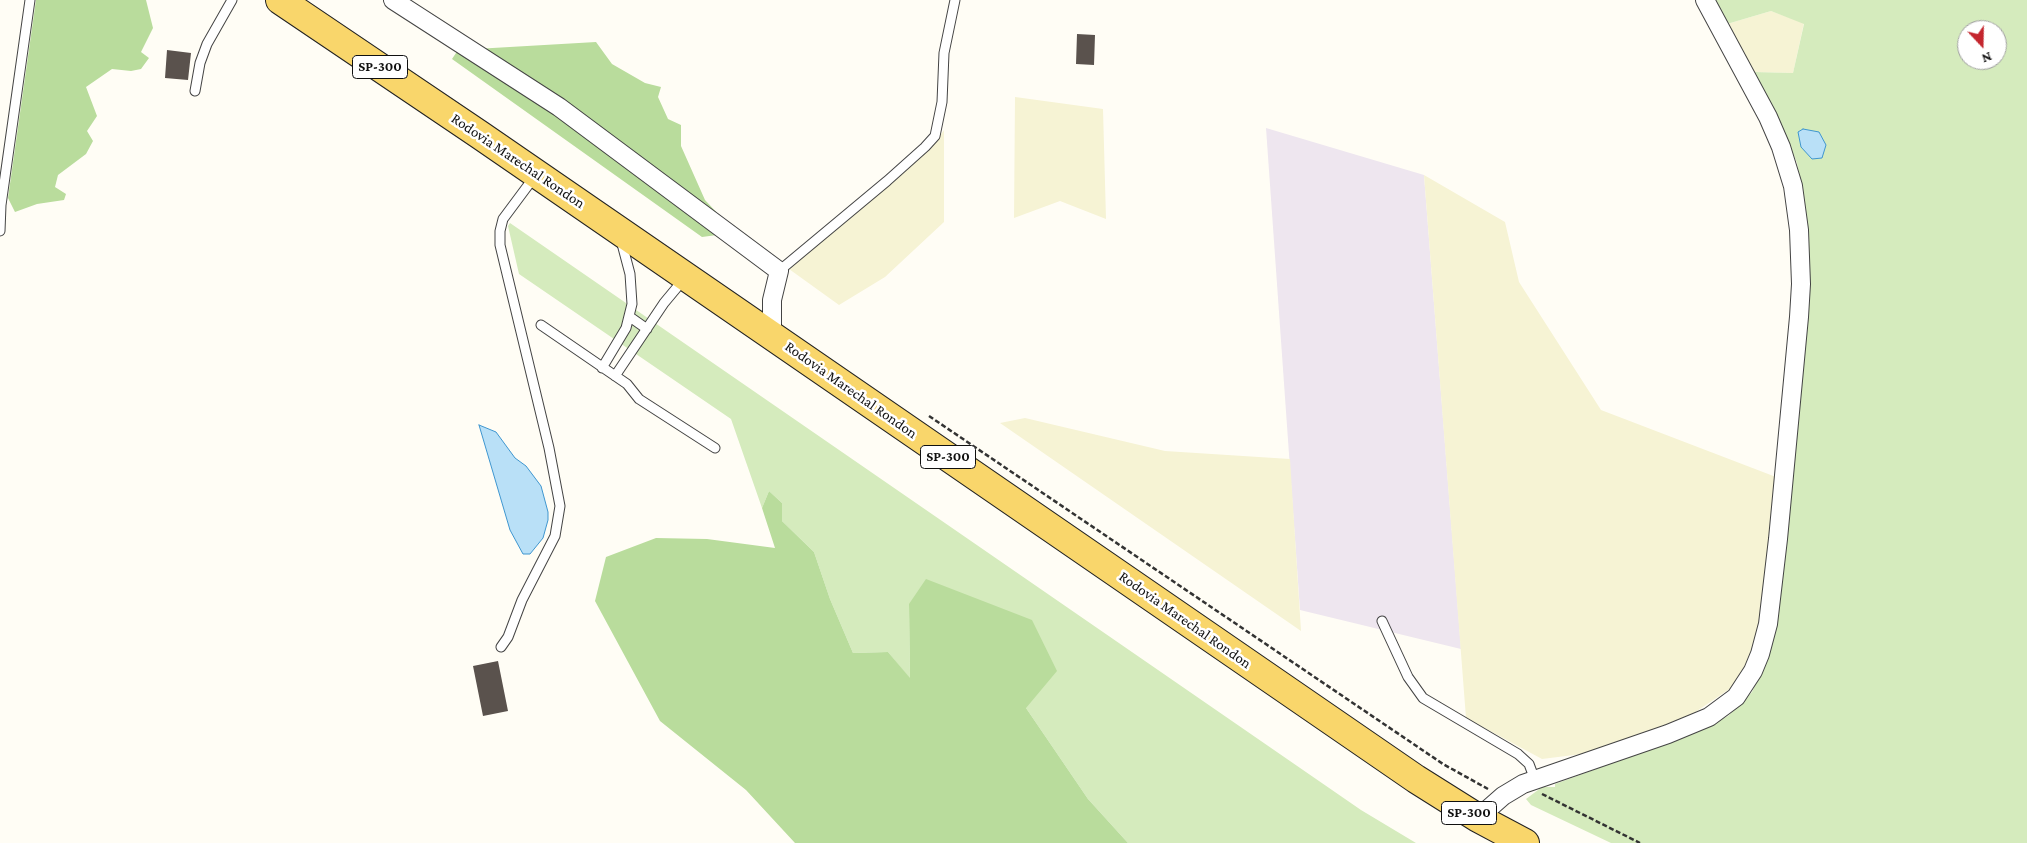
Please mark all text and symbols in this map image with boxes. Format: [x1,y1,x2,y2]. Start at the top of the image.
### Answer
north arrow [1957,20,2007,70]
text: N [1980,49,1994,67]
road number: SP-300 [352,56,408,78]
street label: Rodovia Marechal Rondon [448,110,588,212]
street label: Rodovia Marechal Rondon [781,337,921,443]
road number: SP-300 [920,446,976,468]
street label: Rodovia Marechal Rondon [1115,567,1255,673]
road number: SP-300 [1442,801,1496,824]

